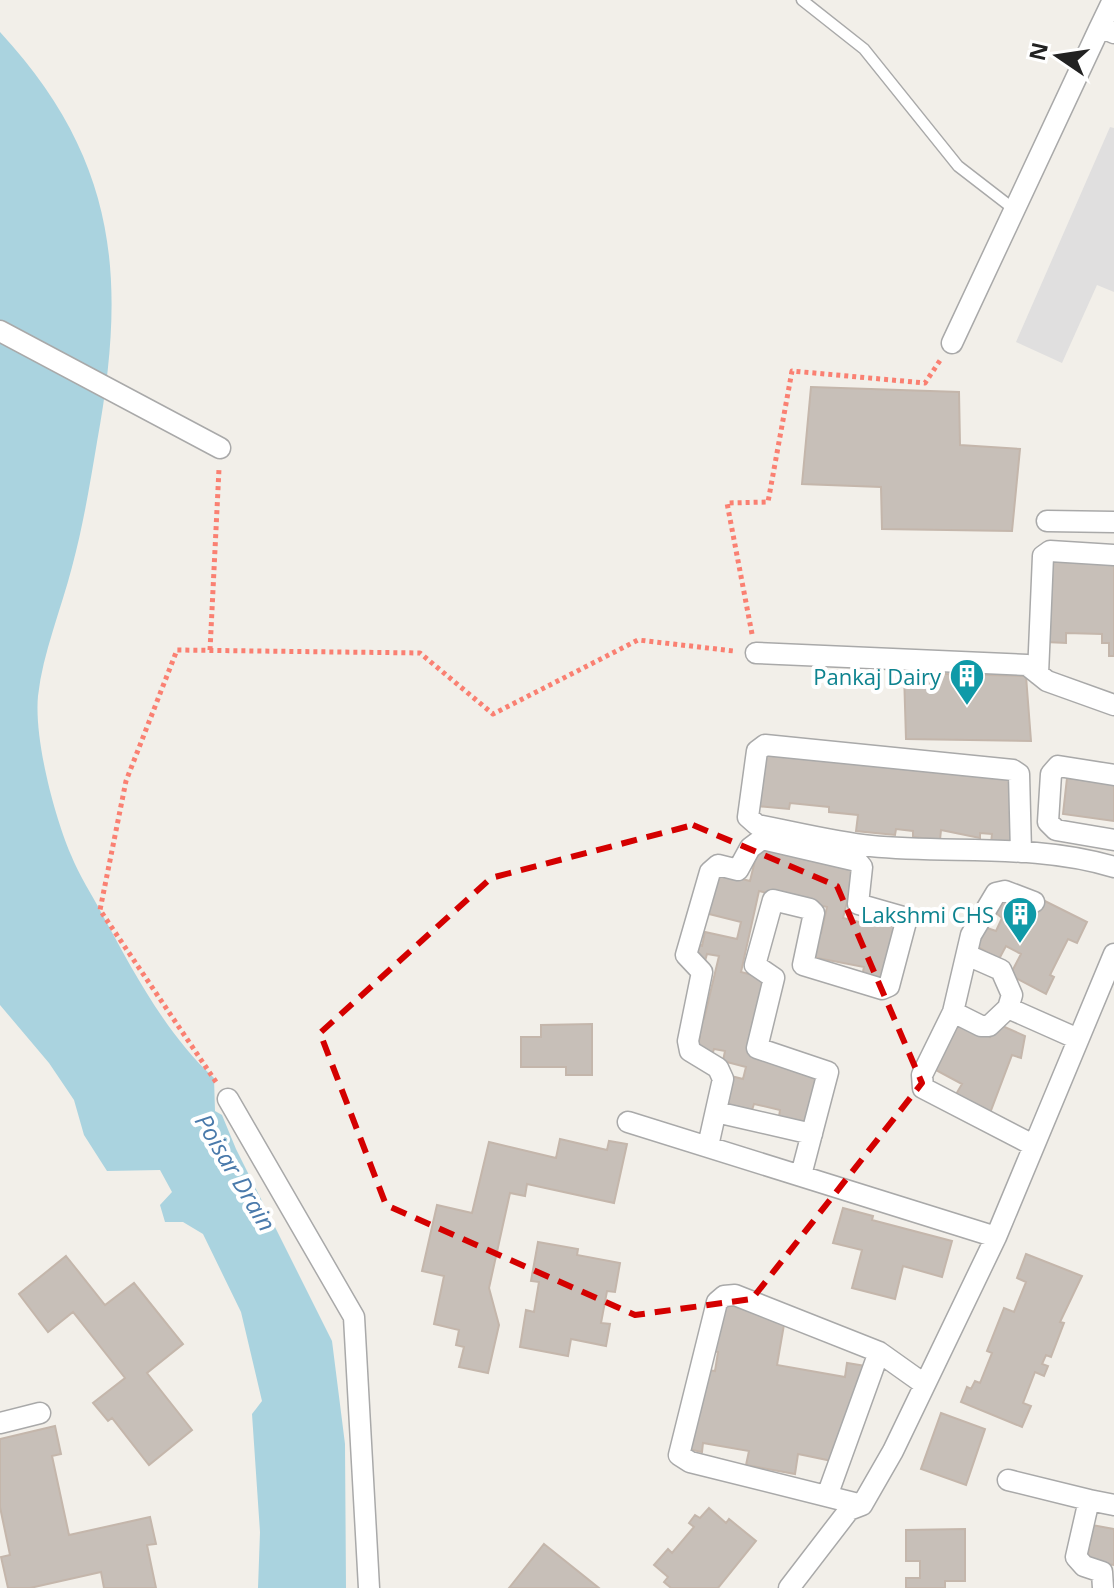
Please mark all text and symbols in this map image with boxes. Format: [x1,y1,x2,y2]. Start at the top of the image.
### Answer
north arrow [1018,16,1098,96]
text: N [1021,39,1054,63]
building icon: Pankaj Dairy [948,657,986,707]
place label: Pankaj Dairy [813,661,942,691]
building icon: Lakshmi CHS [1001,895,1039,945]
place label: Lakshmi CHS [861,899,994,929]
water label: Poisar Drain [188,1107,284,1237]

